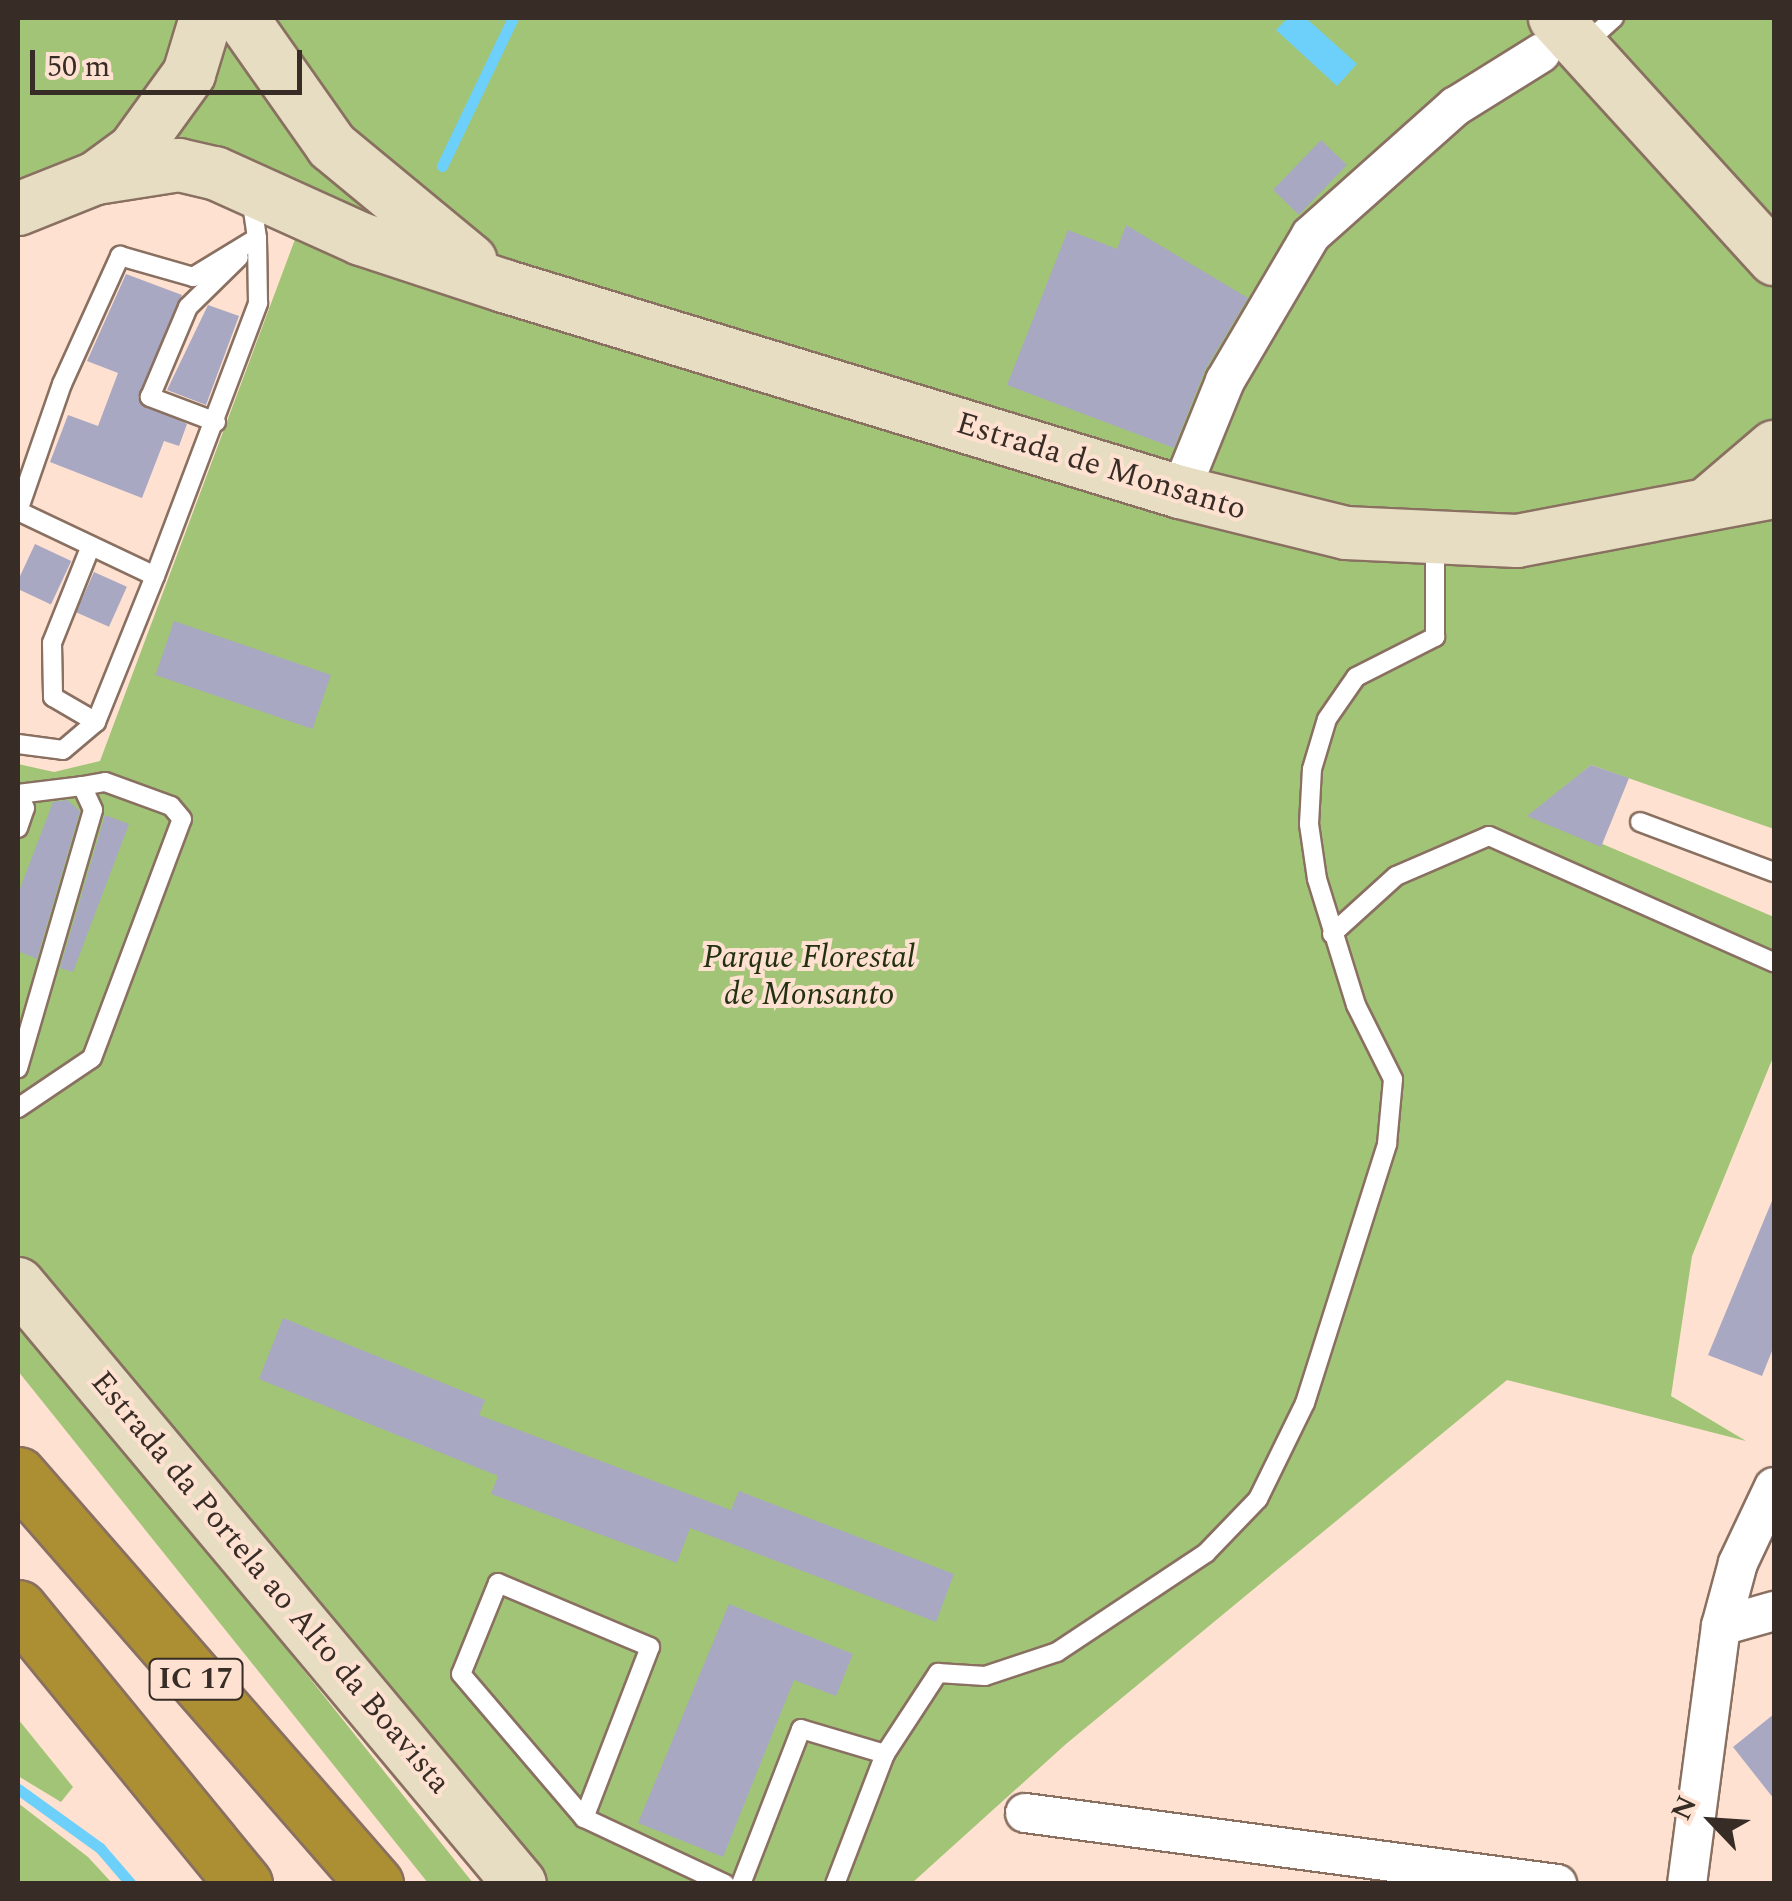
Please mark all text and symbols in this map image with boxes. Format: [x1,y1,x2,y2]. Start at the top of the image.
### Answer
scale bar [35,30,308,92]
text: 50 m [47,44,110,90]
street label: Estrada de Monsanto [952,405,1250,529]
park label: Parque Florestal de Monsanto [703,940,915,1015]
street label: Estrada da Portela ao Alto da Boavista [82,1364,458,1802]
road number: IC 17 [148,1654,244,1704]
north arrow [1662,1771,1762,1871]
text: N [1660,1789,1709,1828]

